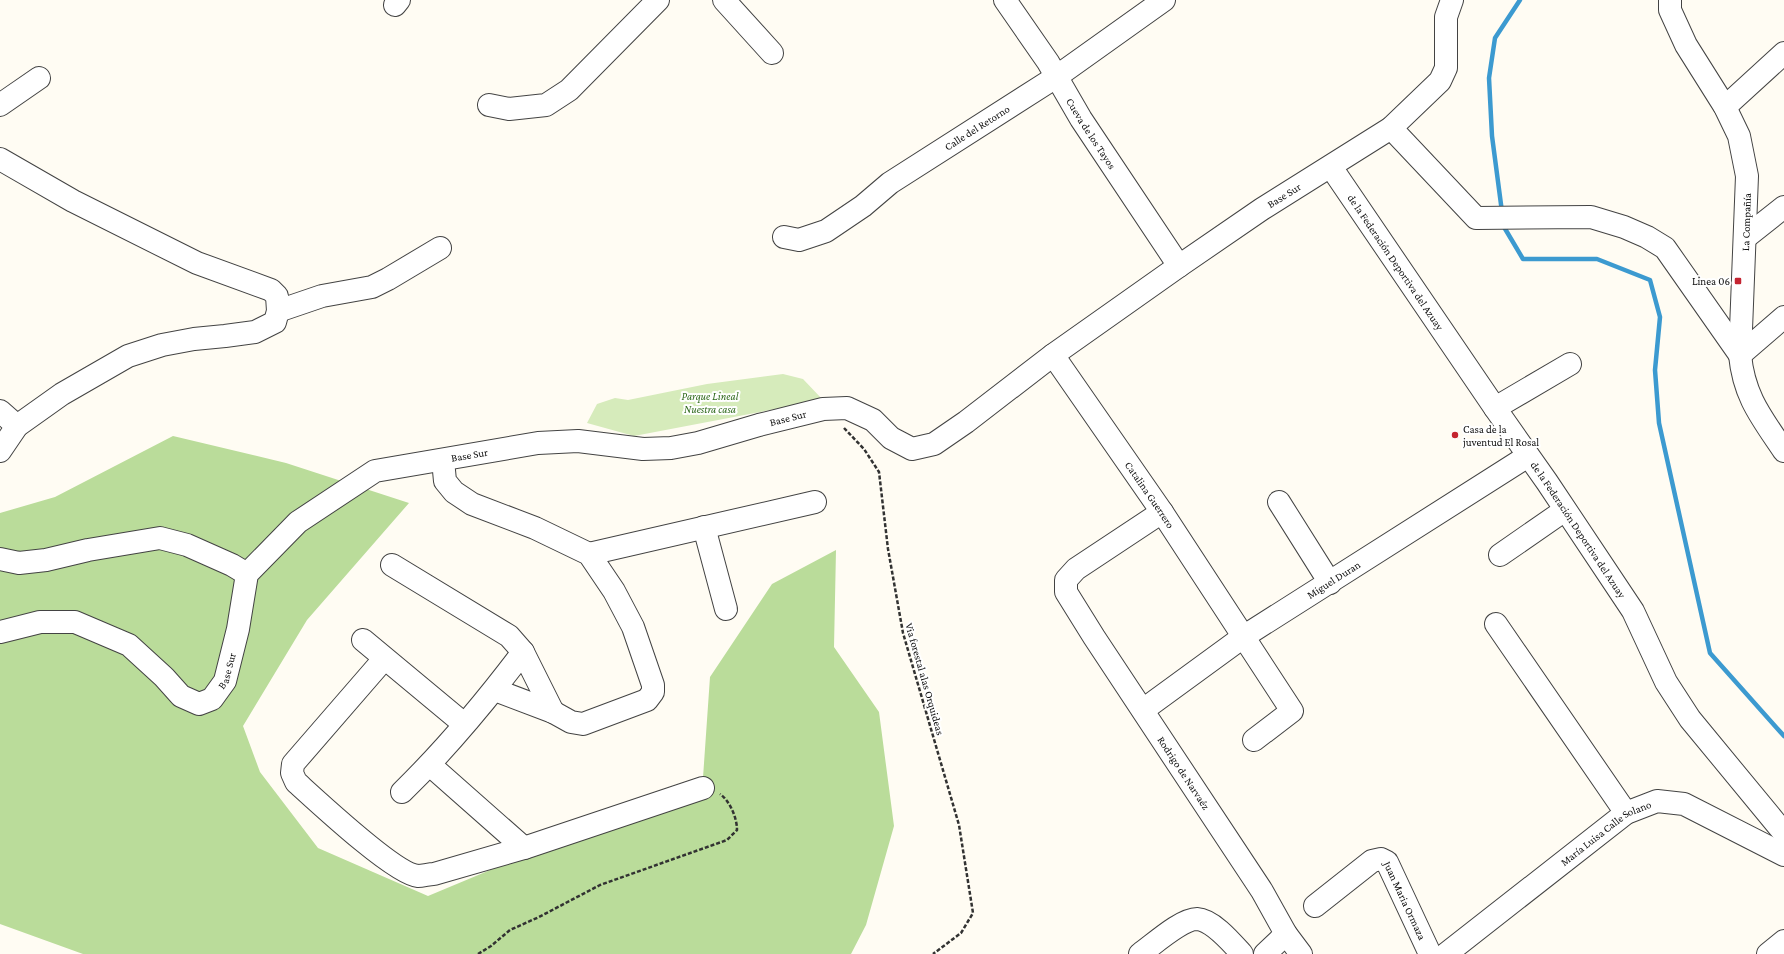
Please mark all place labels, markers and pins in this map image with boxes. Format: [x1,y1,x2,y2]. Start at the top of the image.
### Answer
place label: Linea 06 [1692,275,1730,287]
marker: Linea 06 [1733,276,1743,286]
place label: Casa de la juventud El Rosal [1462,423,1539,449]
marker: Casa de la juventud El Rosal [1450,430,1460,440]

